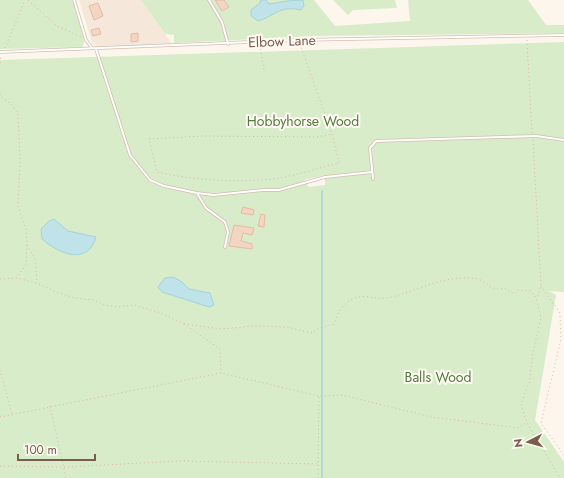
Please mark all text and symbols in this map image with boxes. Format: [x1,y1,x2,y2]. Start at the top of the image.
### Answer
street label: Elbow Lane [248,30,316,52]
park label: Hobbyhorse Wood [247,111,359,131]
park label: Balls Wood [405,367,471,387]
north arrow [508,422,548,462]
scale bar [18,436,95,462]
text: N [510,438,526,448]
text: 100 m [24,441,57,459]

